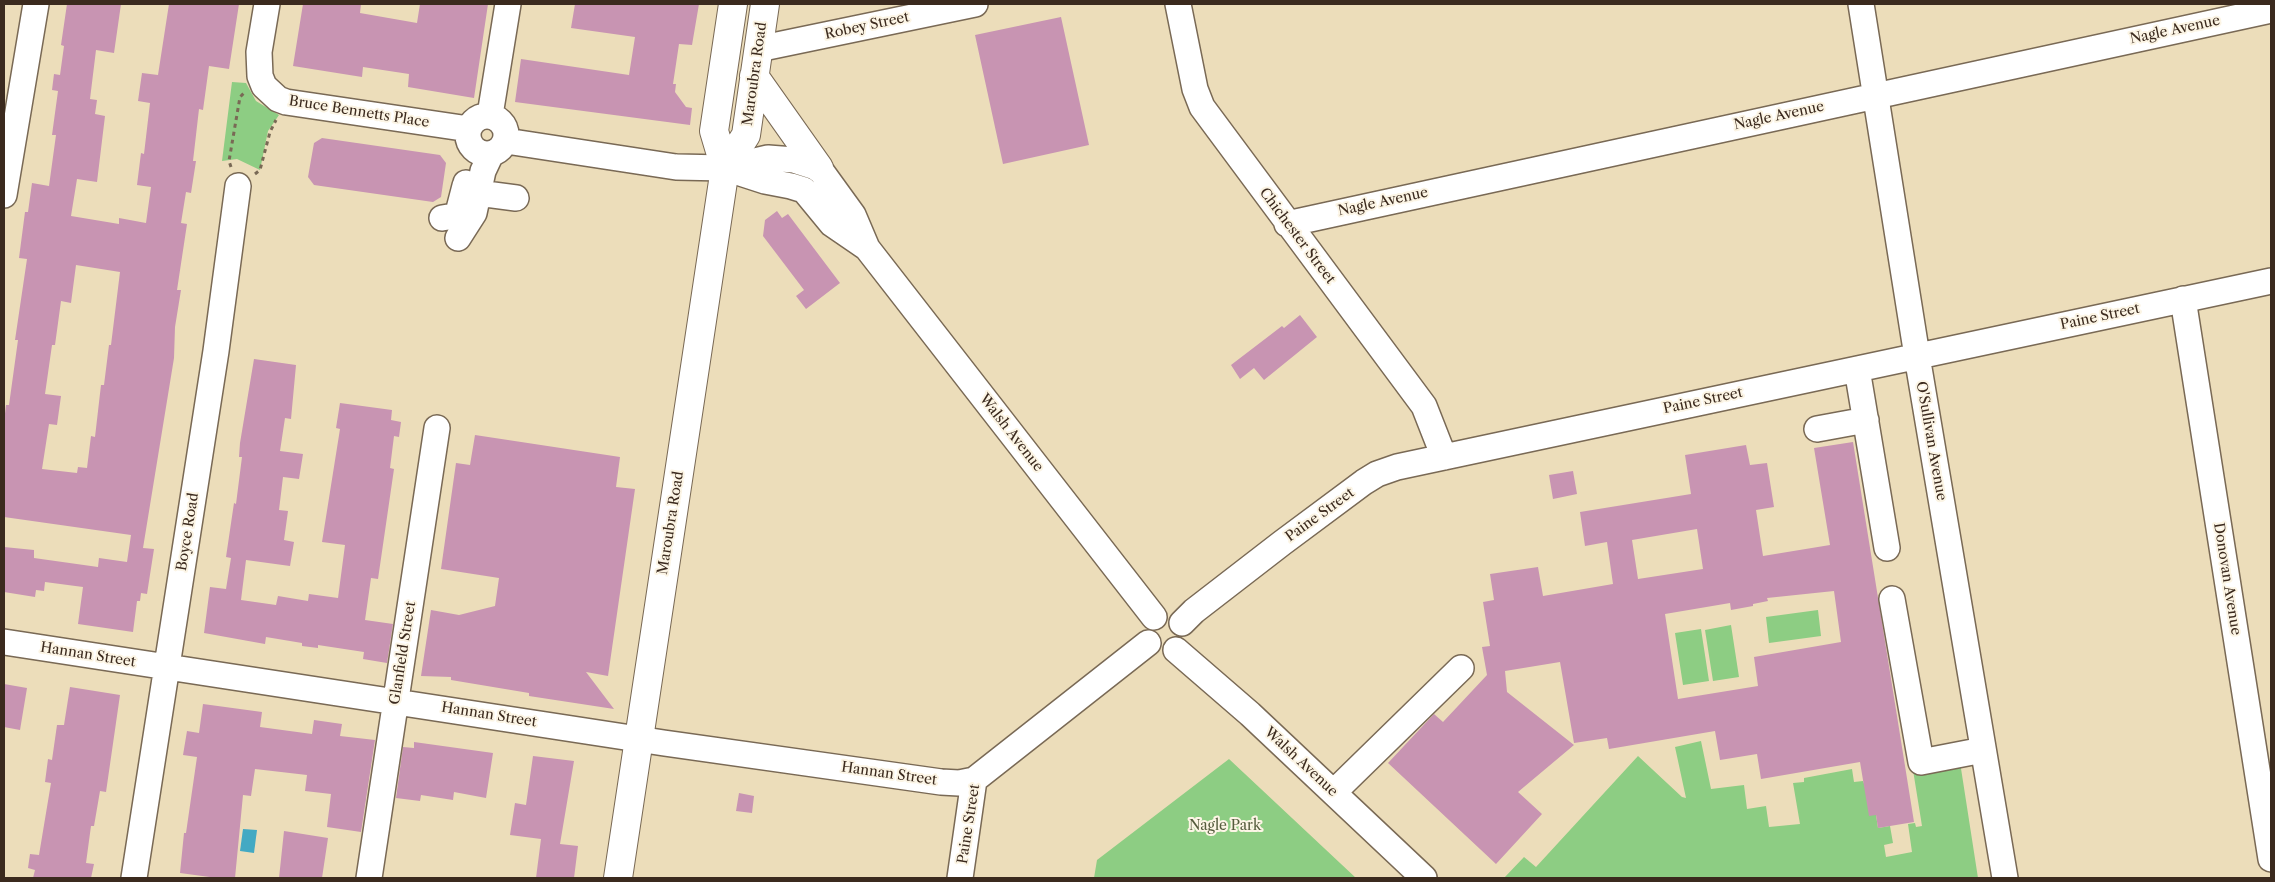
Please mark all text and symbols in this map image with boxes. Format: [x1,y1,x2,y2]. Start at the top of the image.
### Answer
street label: Robey Street [823,9,911,43]
street label: Nagle Avenue [2129,12,2221,48]
street label: Maroubra Road [739,21,771,127]
street label: Bruce Bennetts Place [288,93,430,131]
street label: Nagle Avenue [1733,98,1825,134]
street label: Nagle Avenue [1337,184,1429,220]
street label: Chichester Street [1255,185,1339,287]
street label: Paine Street [2059,300,2141,334]
street label: O'Sullivan Avenue [1912,380,1950,502]
street label: Paine Street [1662,384,1744,418]
street label: Walsh Avenue [975,391,1047,475]
street label: Maroubra Road [655,470,687,576]
street label: Paine Street [1282,484,1358,546]
street label: Boyce Road [174,492,202,572]
street label: Donovan Avenue [2210,522,2244,636]
street label: Glanfield Street [387,600,419,706]
street label: Hannan Street [39,639,137,671]
street label: Hannan Street [440,699,538,731]
street label: Walsh Avenue [1261,724,1341,800]
street label: Hannan Street [840,759,938,789]
street label: Paine Street [954,783,984,865]
park label: Nagle Park [1189,818,1261,834]

